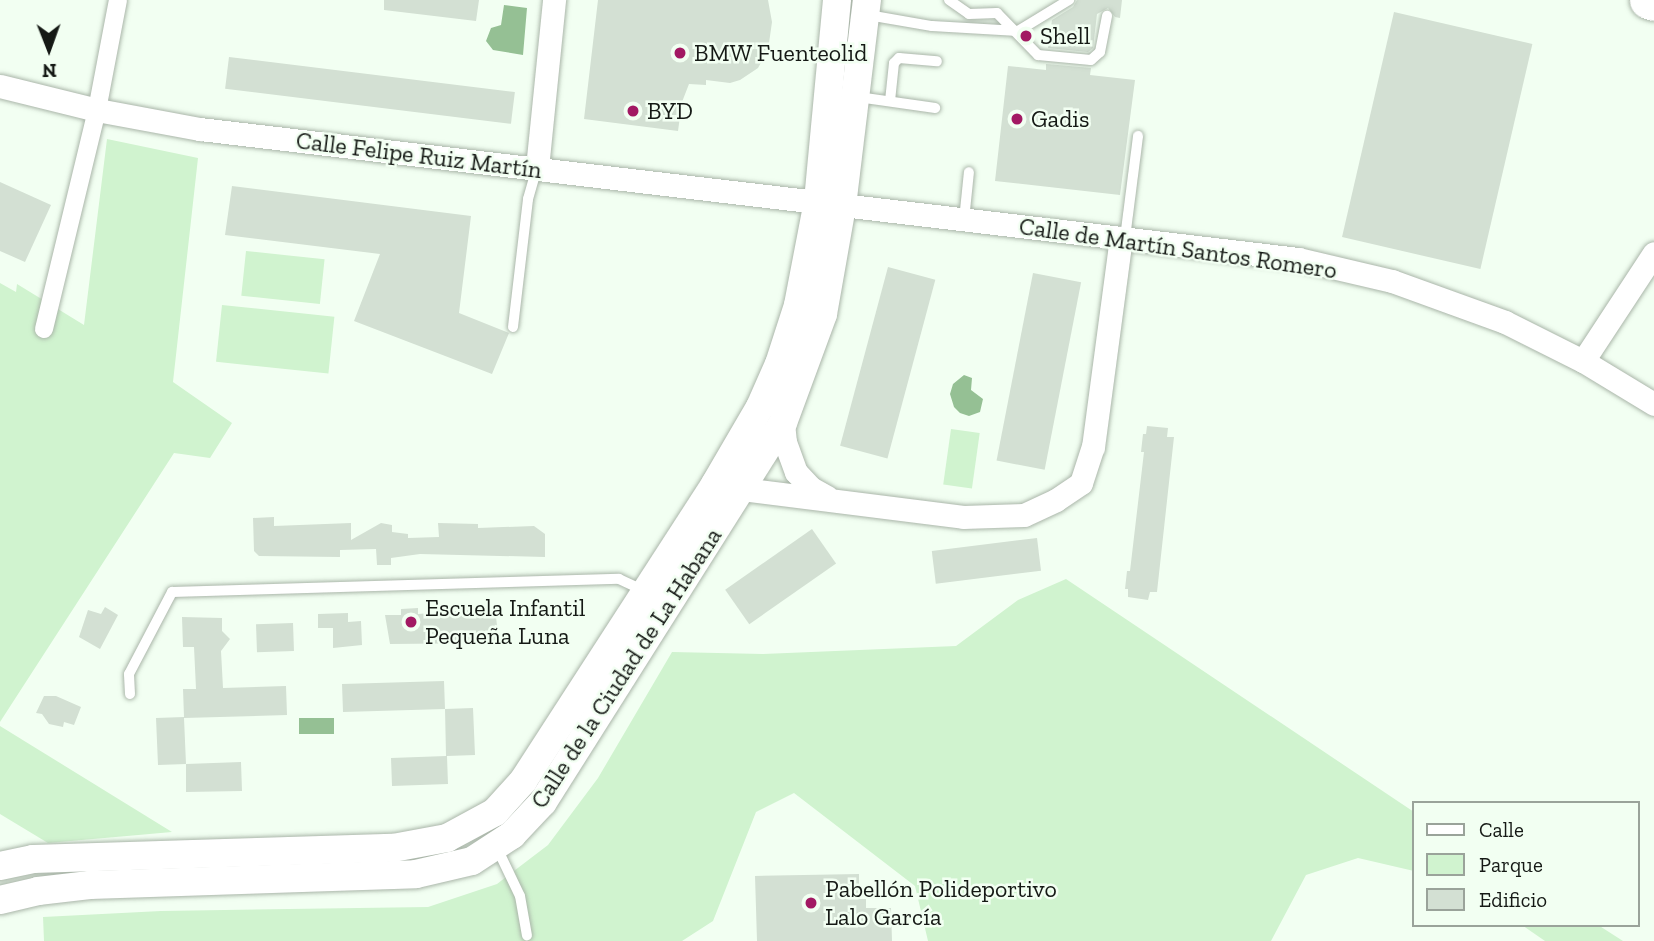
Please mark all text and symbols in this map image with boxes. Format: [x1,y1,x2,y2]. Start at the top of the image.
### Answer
north arrow [14,14,84,84]
place label: Shell [1040,22,1090,50]
marker: Shell [1018,28,1034,44]
place label: BMW Fuenteolid [694,39,868,67]
marker: BMW Fuenteolid [672,45,688,61]
text: N [42,59,57,82]
place label: BYD [647,97,693,125]
marker: BYD [625,103,641,119]
place label: Gadis [1031,105,1090,133]
marker: Gadis [1009,111,1025,127]
street label: Calle Felipe Ruiz Martín [294,126,544,184]
street label: Calle de Martín Santos Romero [1017,211,1339,285]
street label: Calle de la Ciudad de La Habana [525,523,727,813]
place label: Escuela Infantil Pequeña Luna [425,594,585,650]
marker: Escuela Infantil Pequeña Luna [403,614,419,630]
legend [1412,801,1640,927]
text: Calle [1479,817,1524,842]
text: Parque [1479,852,1543,877]
place label: Pabellón Polideportivo Lalo García [825,875,1057,931]
text: Edificio [1479,887,1547,912]
marker: Pabellón Polideportivo Lalo García [803,895,819,911]

